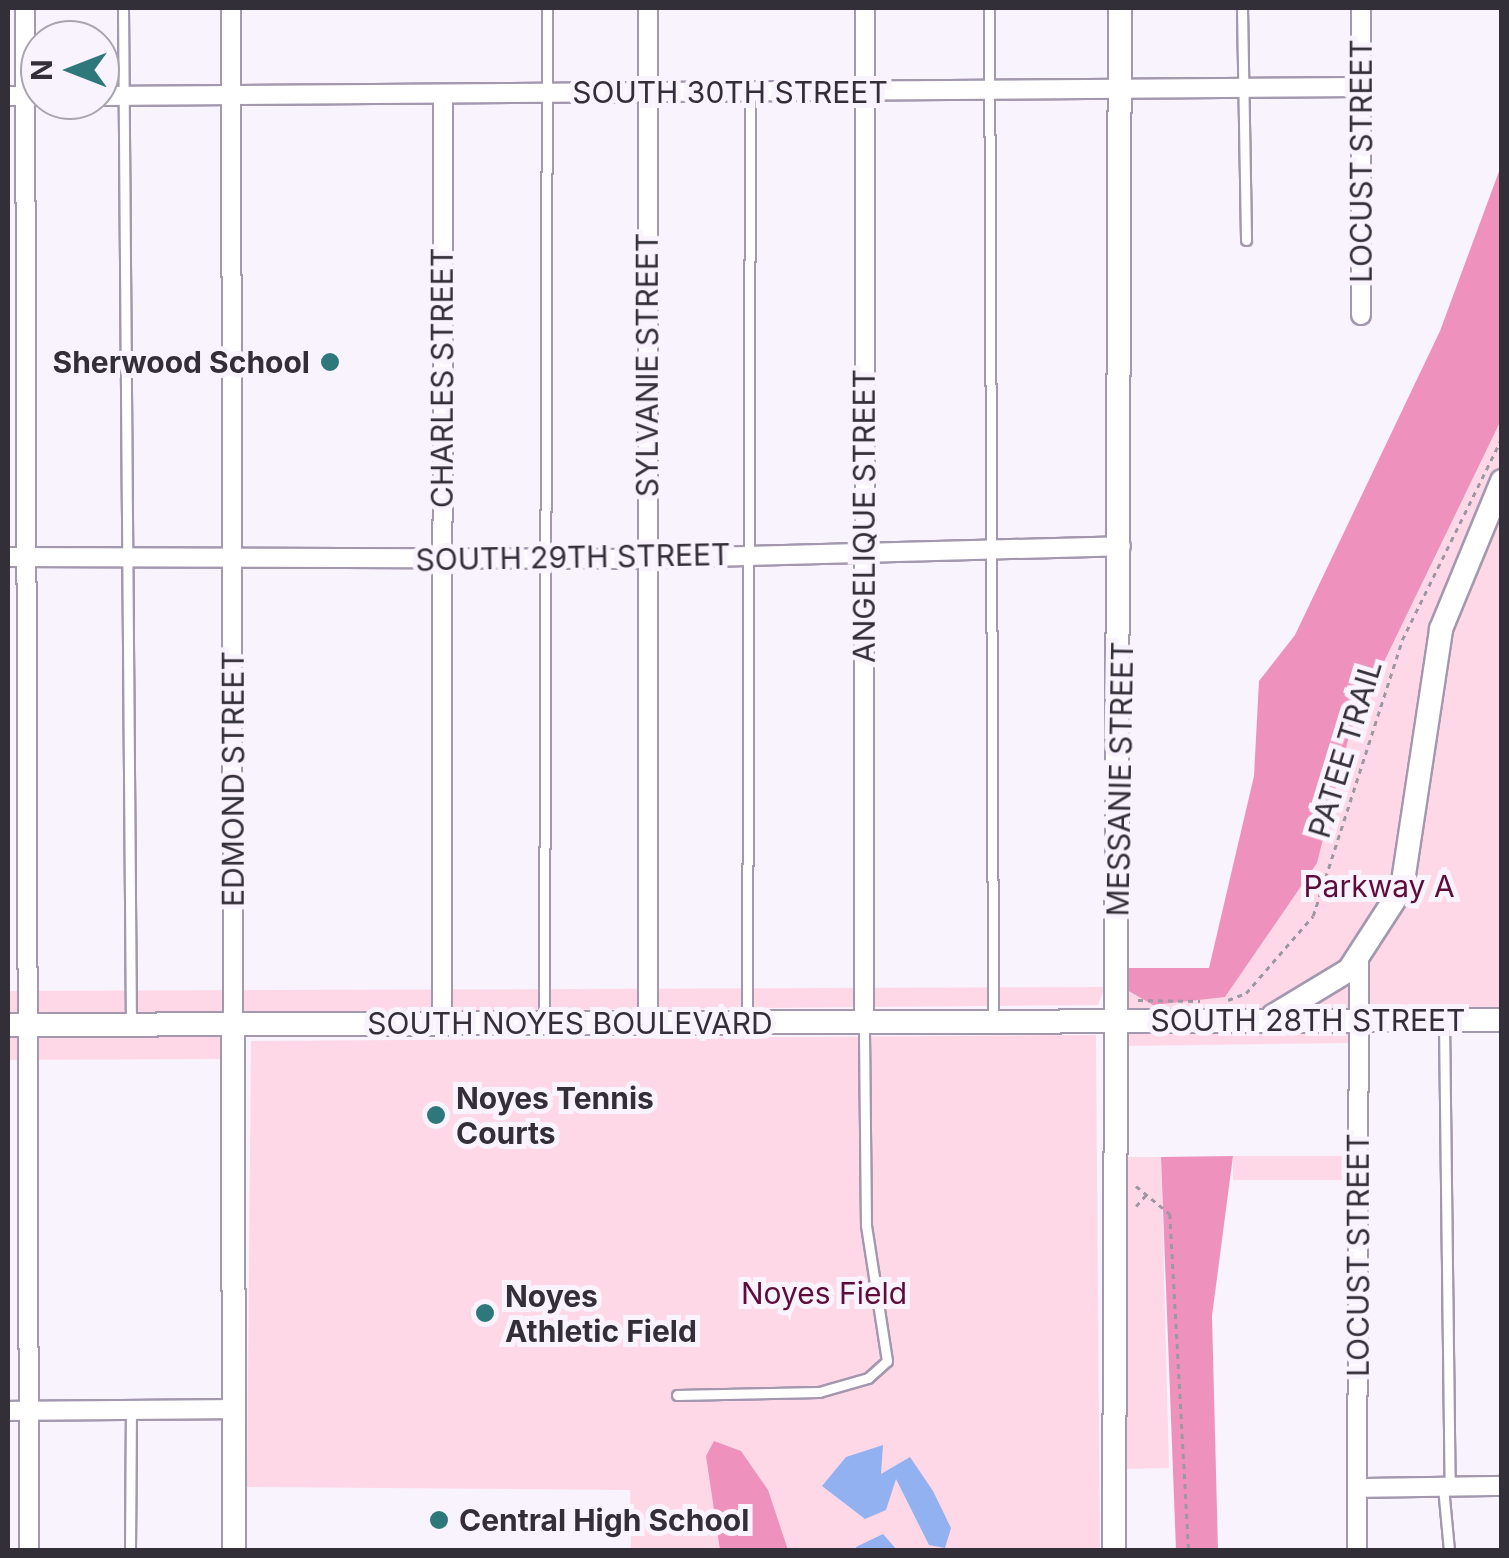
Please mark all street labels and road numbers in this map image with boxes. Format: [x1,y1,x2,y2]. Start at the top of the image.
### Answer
street label: LOCUST STREET [1343,39,1379,283]
street label: SOUTH 30TH STREET [572,74,888,110]
street label: SYLVANIE STREET [629,233,665,497]
street label: CHARLES STREET [424,248,460,508]
street label: ANGELIQUE STREET [846,369,882,663]
street label: SOUTH 29TH STREET [415,536,731,578]
street label: MESSANIE STREET [1100,641,1140,917]
street label: EDMOND STREET [215,651,251,907]
street label: PATEE TRAIL [1301,656,1389,842]
street label: SOUTH 28TH STREET [1151,1002,1465,1038]
street label: SOUTH NOYES BOULEVARD [367,1005,773,1041]
street label: LOCUST STREET [1340,1133,1376,1377]

